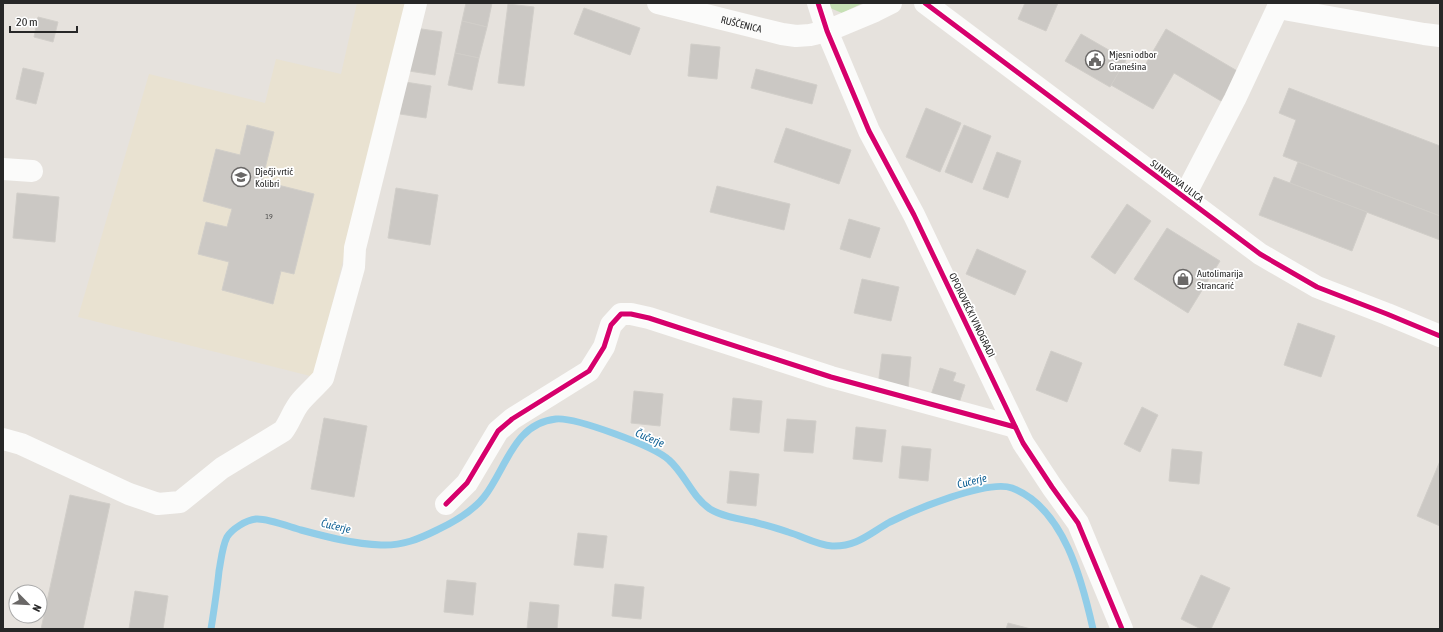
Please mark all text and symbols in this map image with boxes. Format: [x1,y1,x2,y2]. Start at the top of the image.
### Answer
scale bar [10,8,77,34]
street label: RUŠČENICA [720,13,763,34]
text: 20 m [16,15,38,29]
public building icon: Mjesni odbor Granešina [1084,49,1106,71]
place label: Mjesni odbor Granešina [1109,49,1157,72]
street label: SUNEKOVA ULICA [1148,158,1206,204]
school or university icon: Dječji vrtić Kolibri [230,166,252,188]
place label: Dječji vrtić Kolibri [255,166,293,189]
house number: 19 [265,212,273,221]
shop icon: Autolimarija Strancarić [1172,268,1194,290]
place label: Autolimarija Strancarić [1197,268,1244,291]
street label: OPOROVEČKI VINOGRADI [947,271,997,359]
water label: Čučerje [634,427,666,449]
water label: Čučerje [956,472,988,490]
water label: Čučerje [320,517,352,535]
north arrow [8,584,48,624]
text: N [30,603,44,613]

